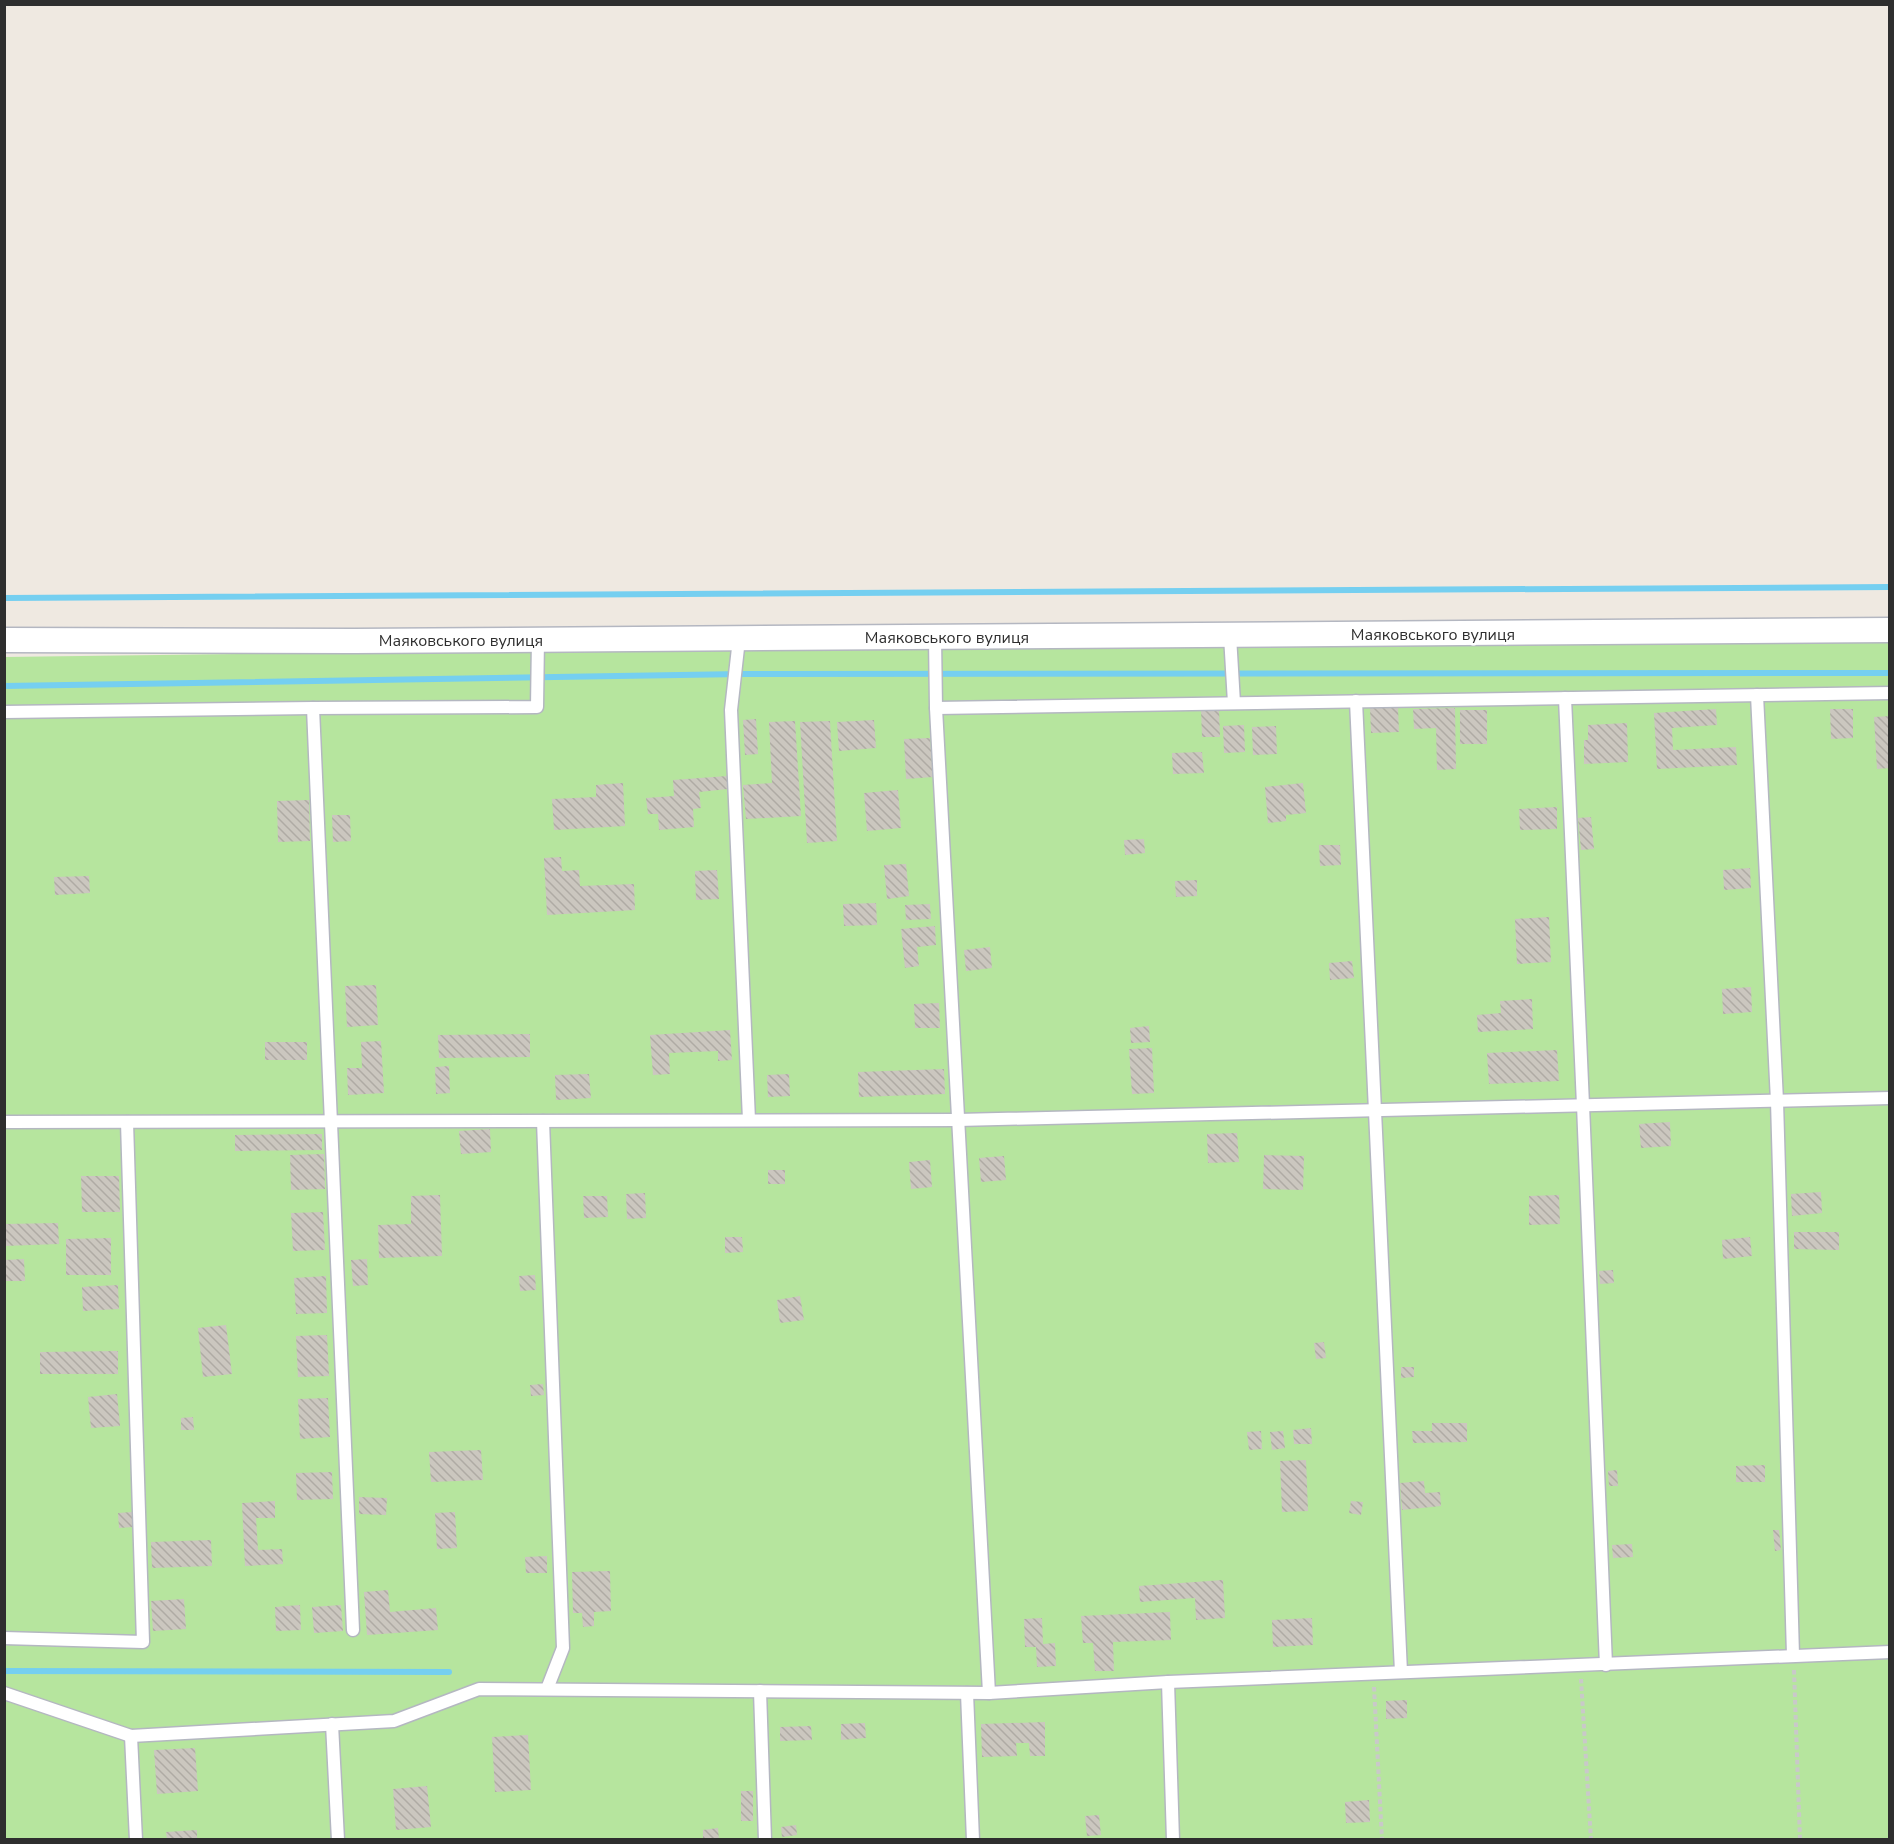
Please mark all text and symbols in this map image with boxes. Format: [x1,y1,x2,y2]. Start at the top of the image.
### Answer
street label: Маяковського вулиця [1351,624,1515,646]
street label: Маяковського вулиця [865,627,1029,649]
street label: Маяковського вулиця [379,630,543,652]

